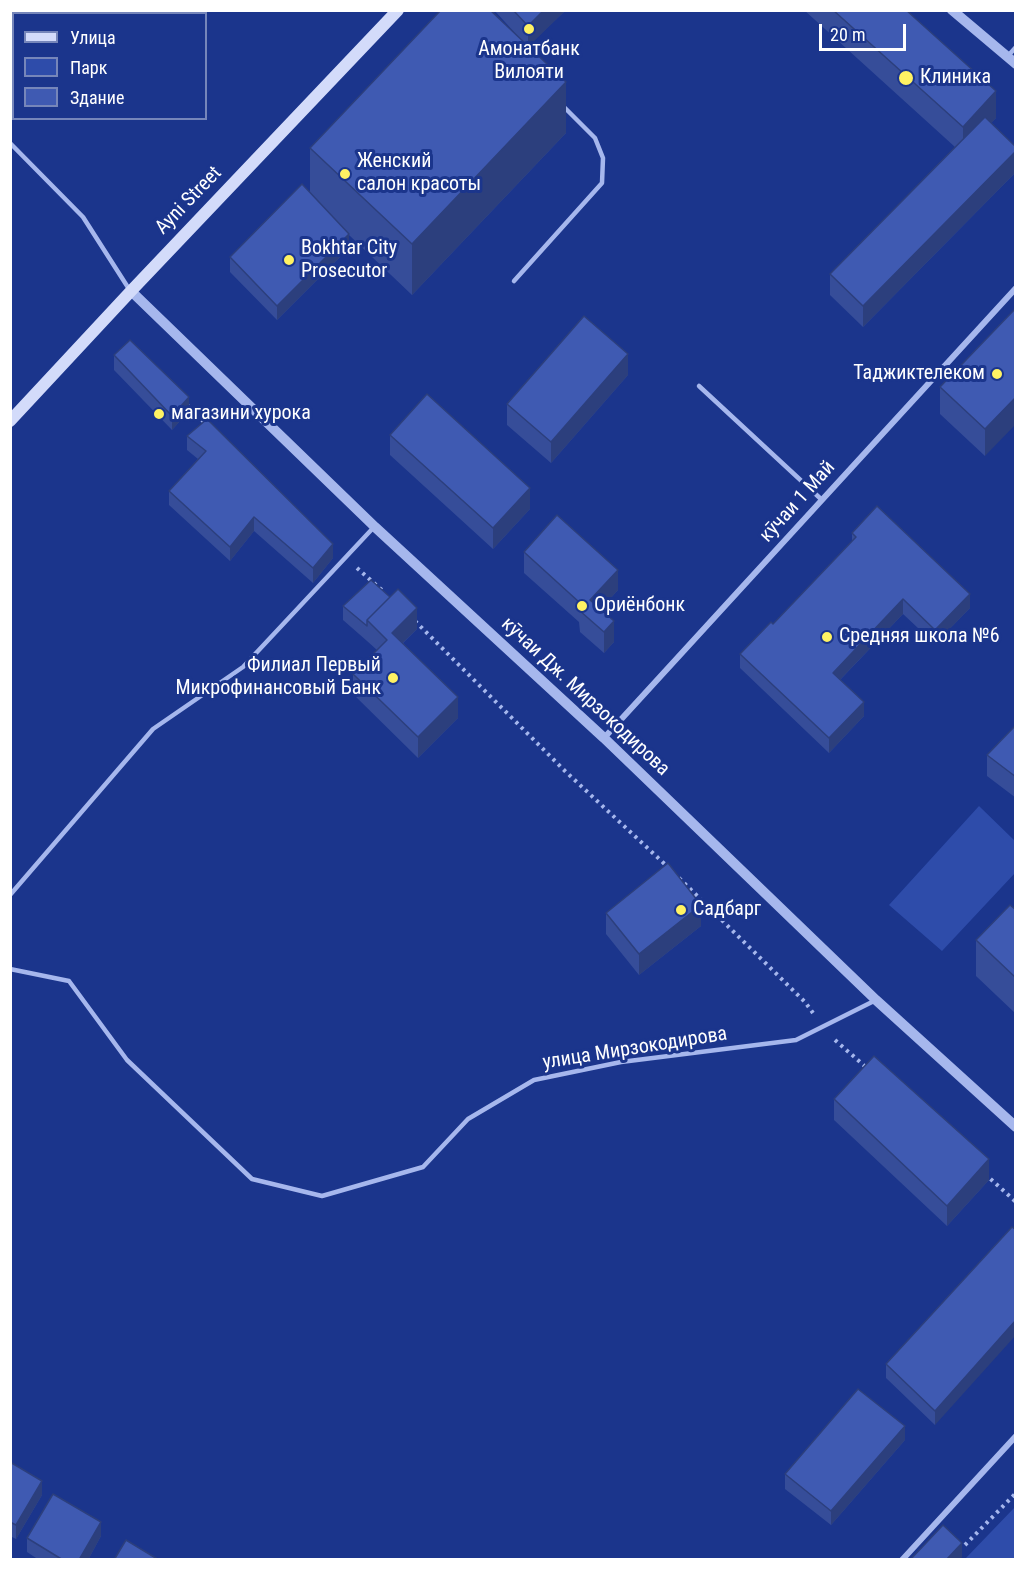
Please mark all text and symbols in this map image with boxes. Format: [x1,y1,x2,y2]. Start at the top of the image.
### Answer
legend [12,12,207,120]
scale bar [822,12,909,50]
marker: Амонатбанк Вилояти [522,22,536,36]
text: 20 m [830,24,865,45]
text: Улица [70,27,116,48]
place label: Амонатбанк Вилояти [478,38,580,85]
text: Парк [70,57,107,78]
place label: Клиника [920,66,991,90]
marker: Клиника [897,69,915,87]
text: Здание [70,87,124,108]
place label: Женский салон красоты [357,150,481,197]
street label: Ayni Street [151,162,227,240]
marker: Женский салон красоты [338,167,352,181]
place label: Bokhtar City Prosecutor [301,237,397,284]
marker: Bokhtar City Prosecutor [282,253,296,267]
place label: Таджиктелеком [853,362,985,386]
marker: Таджиктелеком [990,367,1004,381]
place label: магазини хурока [171,402,311,426]
marker: магазини хурока [152,407,166,421]
street label: кӯчаи 1 Май [755,456,841,548]
place label: Ориёнбонк [594,594,685,618]
marker: Ориёнбонк [575,599,589,613]
street label: кӯчаи Дж. Мирзокодирова [496,613,674,781]
place label: Средняя школа №6 [839,625,1000,649]
marker: Средняя школа №6 [820,630,834,644]
place label: Филиал Первый Микрофинансовый Банк [175,654,381,701]
marker: Филиал Первый Микрофинансовый Банк [386,671,400,685]
place label: Садбарг [693,898,761,922]
marker: Садбарг [674,903,688,917]
street label: улица Мирзокодирова [541,1023,729,1075]

